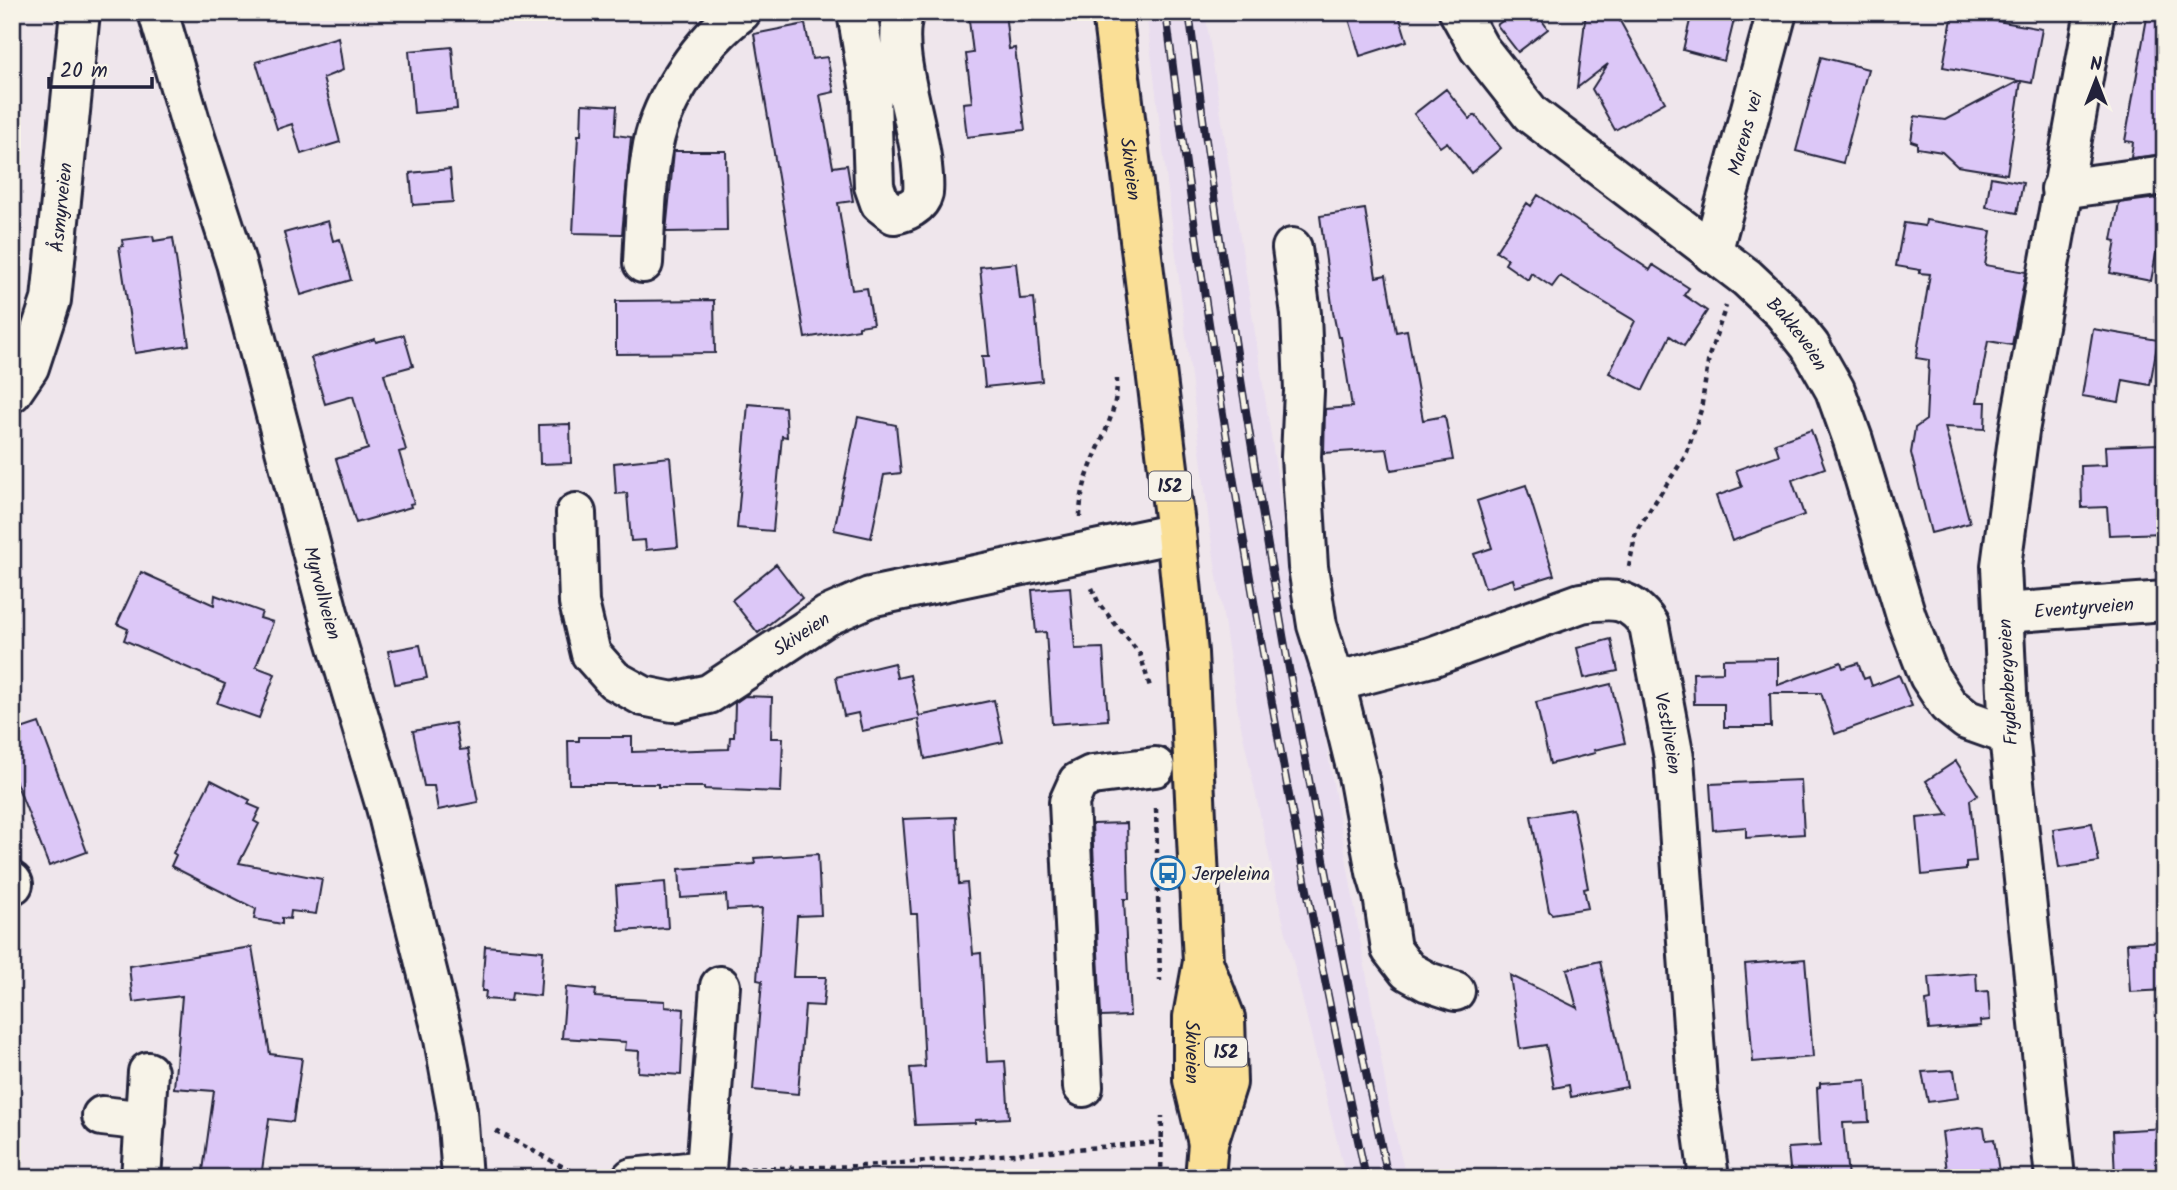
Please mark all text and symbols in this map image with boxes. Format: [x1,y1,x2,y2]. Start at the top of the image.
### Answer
scale bar [49,46,152,90]
north arrow [2062,46,2132,116]
text: N [2090,50,2102,80]
text: 20 m [60,55,108,88]
street label: Marens vei [1721,87,1772,179]
street label: Skiveien [1111,136,1148,202]
street label: Åsmyrveien [43,161,82,254]
street label: Bakkeveien [1759,290,1834,377]
road number: 152 [1149,472,1191,500]
street label: Myrvollveien [294,543,348,644]
street label: Eventyrveien [2033,590,2135,628]
street label: Skiveien [767,605,837,665]
street label: Frydenbergveien [1991,618,2027,746]
street label: Vestliveien [1645,690,1688,775]
bus stop icon: Jerpeleina [1149,854,1187,892]
place label: Jerpeleina [1192,860,1270,890]
street label: Skiveien [1176,1021,1206,1084]
road number: 152 [1205,1037,1247,1066]

